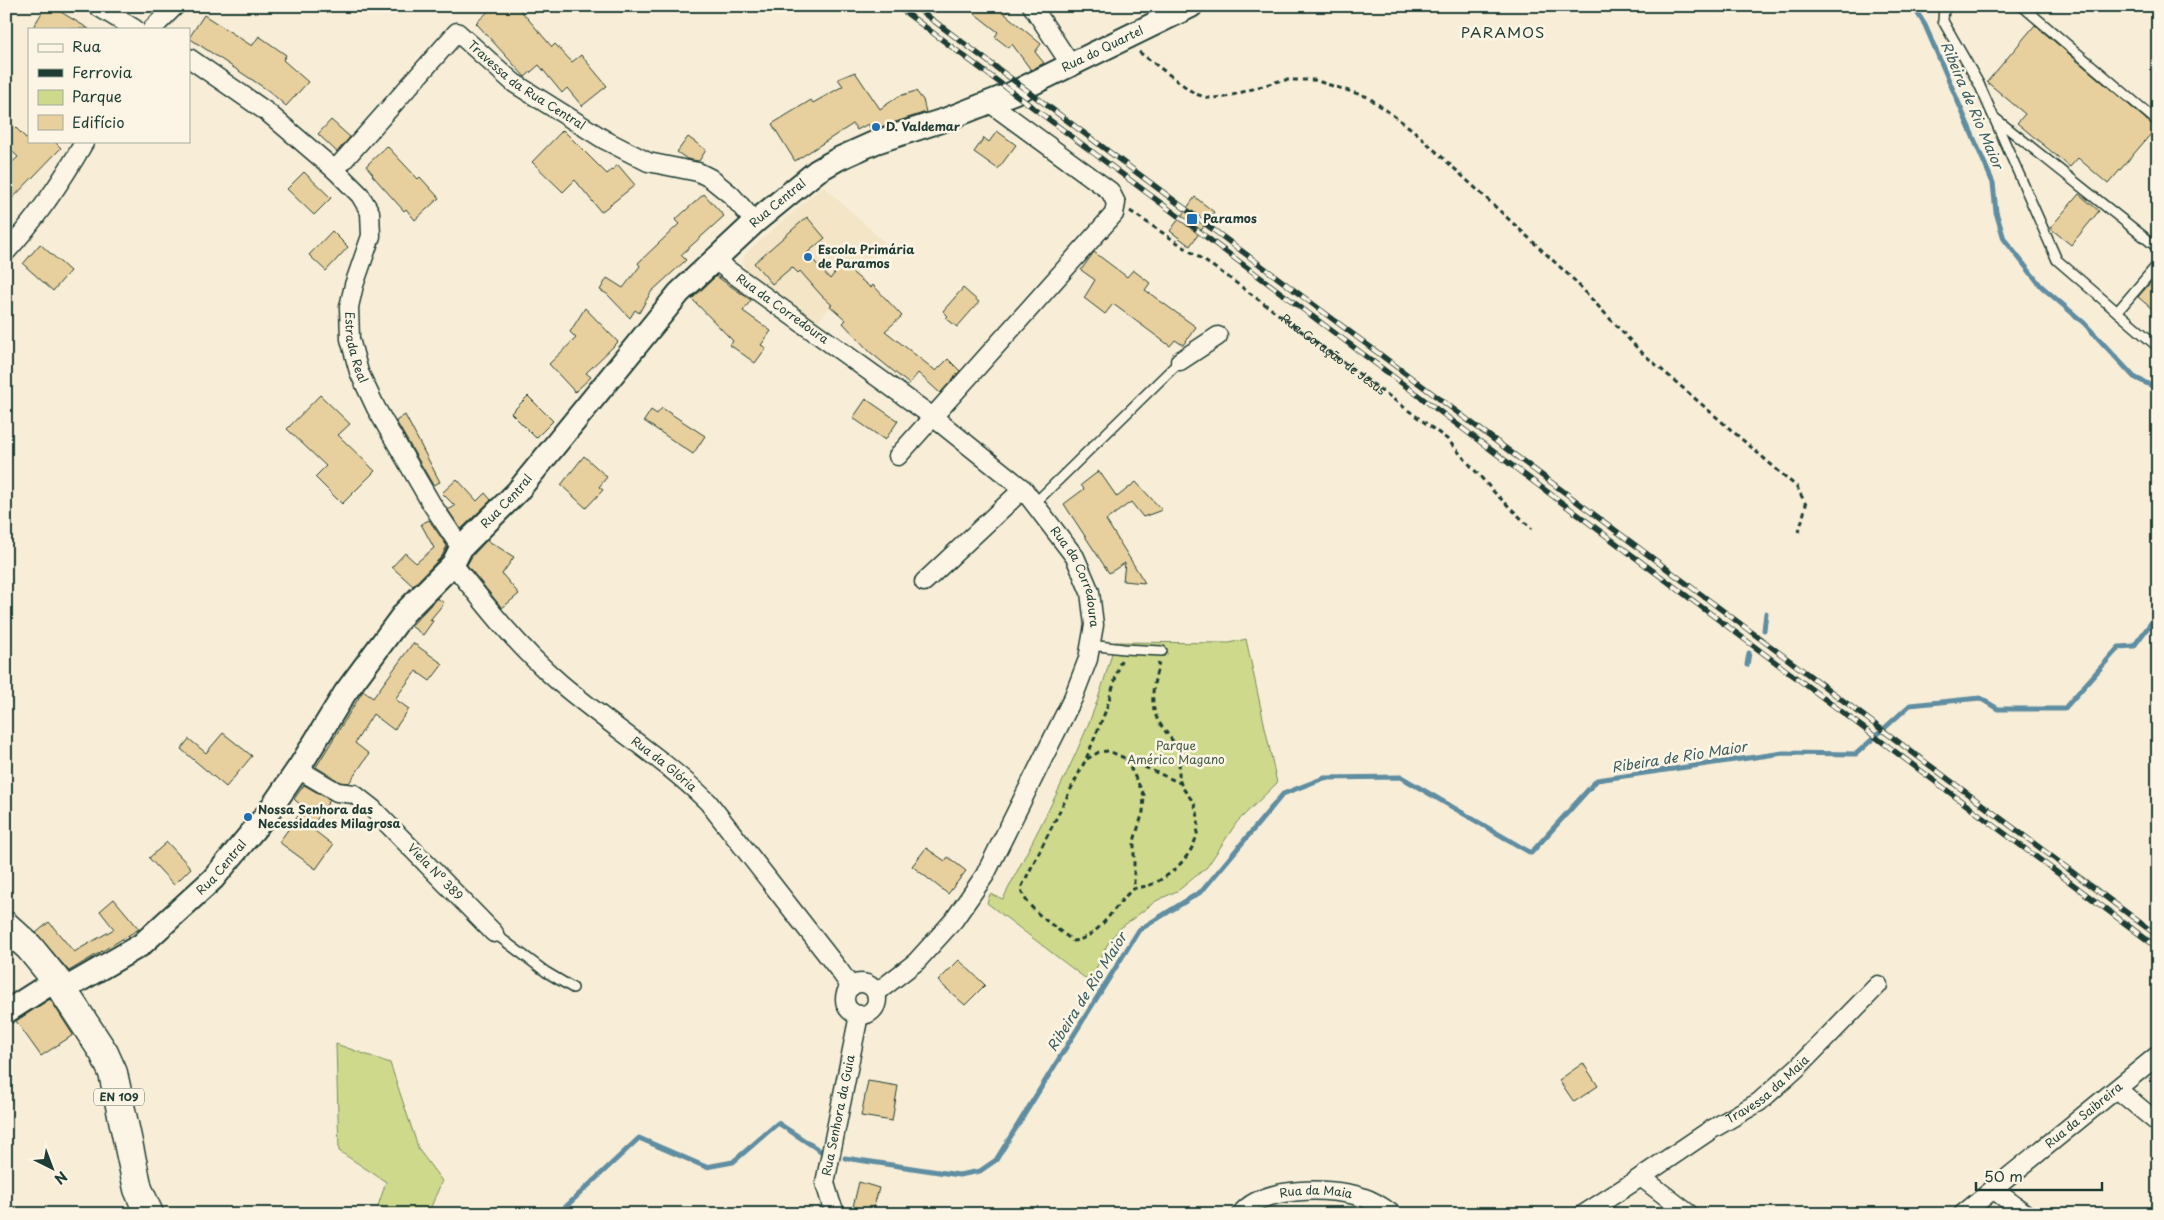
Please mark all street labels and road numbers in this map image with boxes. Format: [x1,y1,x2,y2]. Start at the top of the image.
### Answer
street label: Rua do Quartel [1058,21,1146,76]
street label: Travessa da Rua Central [464,36,589,134]
street label: Rua Central [745,174,809,231]
street label: Rua da Corredoura [733,269,833,348]
street label: Rua Coração de Jesus [1278,309,1390,399]
street label: Estrada Real [341,311,373,386]
street label: Rua Central [476,470,536,532]
street label: Rua da Corredoura [1047,522,1104,629]
street label: Rua da Glória [628,731,701,796]
street label: Rua Central [192,835,250,898]
street label: Viela Nº 389 [404,839,468,904]
street label: Travessa da Maia [1722,1050,1813,1128]
street label: Rua Senhora da Guia [817,1053,859,1177]
street label: Rua da Saibreira [2041,1077,2126,1152]
road number: EN 109 [94,1088,144,1106]
street label: Rua da Maia [1278,1181,1355,1202]

